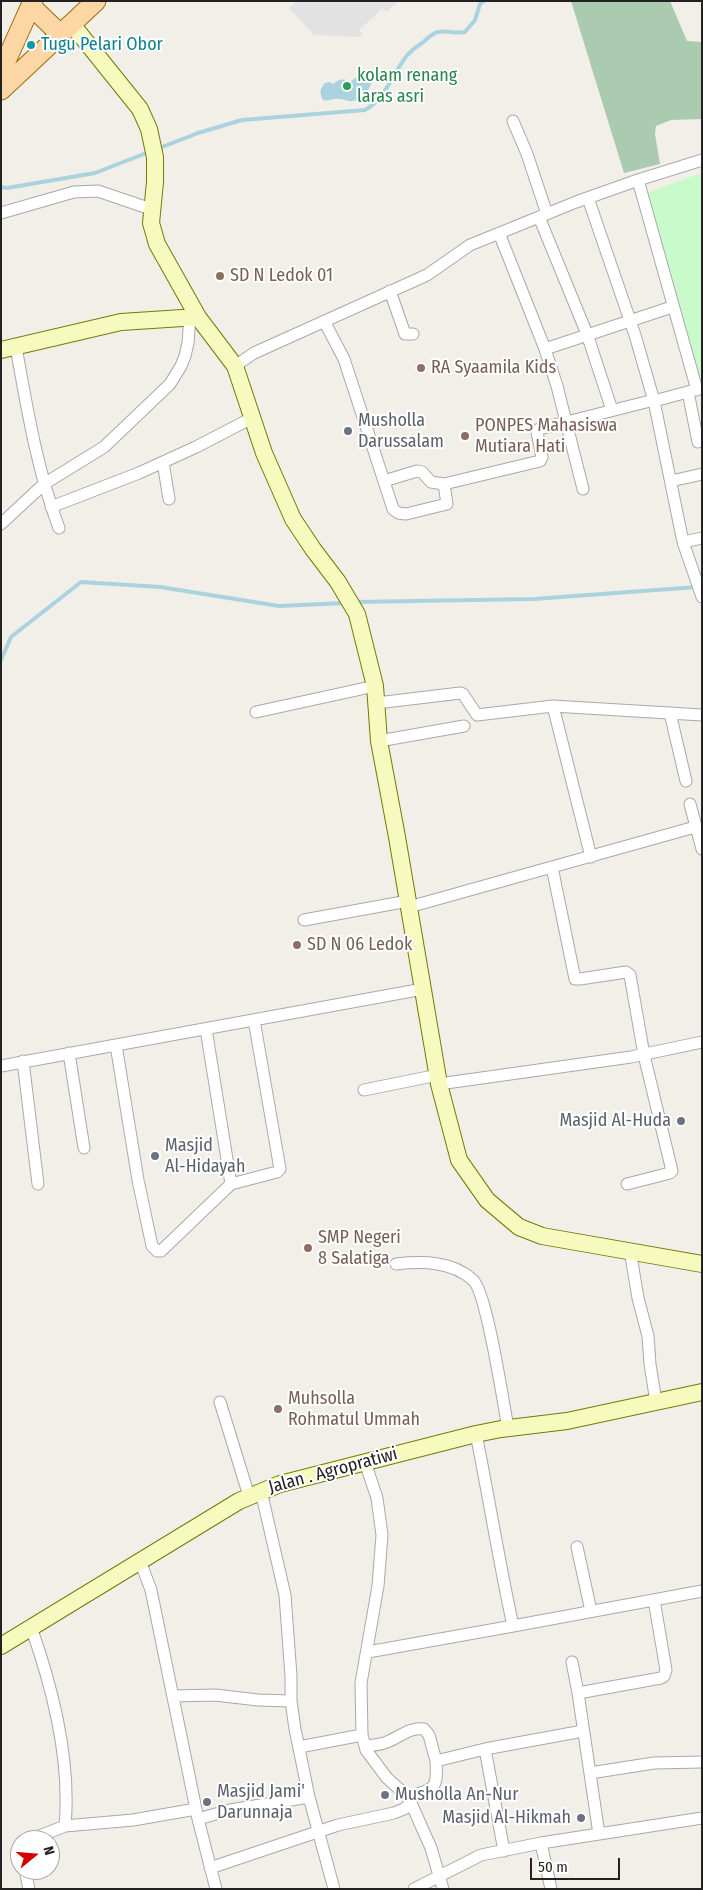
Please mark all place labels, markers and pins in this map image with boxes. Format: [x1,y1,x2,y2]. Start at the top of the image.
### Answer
place label: Tugu Pelari Obor [41,34,163,56]
marker: Tugu Pelari Obor [25,39,37,51]
place label: kolam renang laras asri [357,65,457,108]
marker: kolam renang laras asri [341,80,353,92]
place label: SD N Ledok 01 [230,265,333,287]
marker: SD N Ledok 01 [214,270,226,282]
place label: RA Syaamila Kids [431,357,556,379]
marker: RA Syaamila Kids [415,362,427,374]
place label: Musholla Darussalam [358,410,444,452]
place label: PONPES Mahasiswa Mutiara Hati [475,415,617,458]
marker: Musholla Darussalam [342,425,354,437]
marker: PONPES Mahasiswa Mutiara Hati [459,430,471,442]
place label: SD N 06 Ledok [307,934,412,956]
marker: SD N 06 Ledok [291,939,303,951]
place label: Masjid Al-Huda [559,1110,671,1132]
marker: Masjid Al-Huda [675,1115,687,1127]
place label: Masjid Al-Hidayah [165,1135,245,1178]
marker: Masjid Al-Hidayah [149,1150,161,1162]
place label: SMP Negeri 8 Salatiga [318,1227,401,1270]
marker: SMP Negeri 8 Salatiga [302,1242,314,1254]
place label: Muhsolla Rohmatul Ummah [288,1388,420,1430]
marker: Muhsolla Rohmatul Ummah [272,1403,284,1415]
place label: Masjid Jami' Darunnaja [217,1781,305,1824]
place label: Musholla An-Nur [395,1784,519,1806]
marker: Musholla An-Nur [379,1789,391,1801]
marker: Masjid Jami' Darunnaja [201,1796,213,1808]
place label: Masjid Al-Hikmah [442,1807,571,1829]
marker: Masjid Al-Hikmah [575,1812,587,1824]

